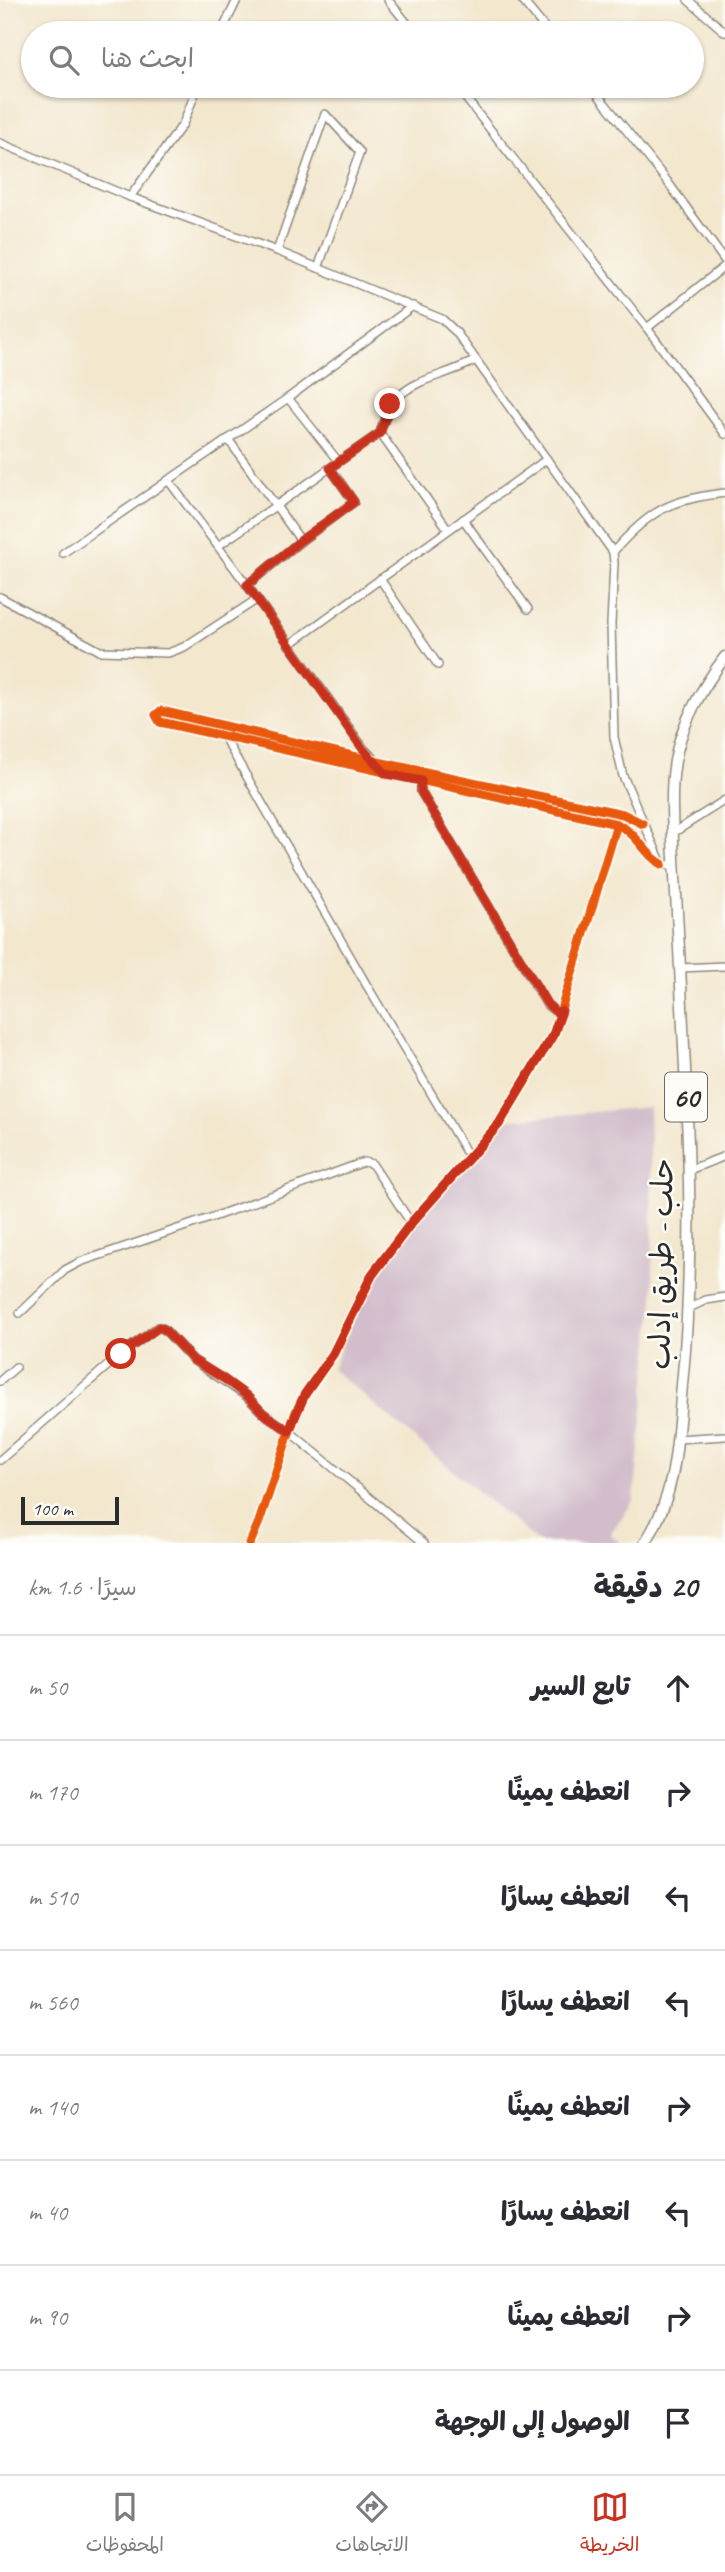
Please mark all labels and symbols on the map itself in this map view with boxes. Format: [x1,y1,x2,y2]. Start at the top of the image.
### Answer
route end [374,388,405,419]
road number: 60 [665,1072,707,1122]
street label: حلب - طريق إدلب [640,1158,682,1370]
route start [105,1338,136,1369]
scale bar [21,1494,119,1526]

